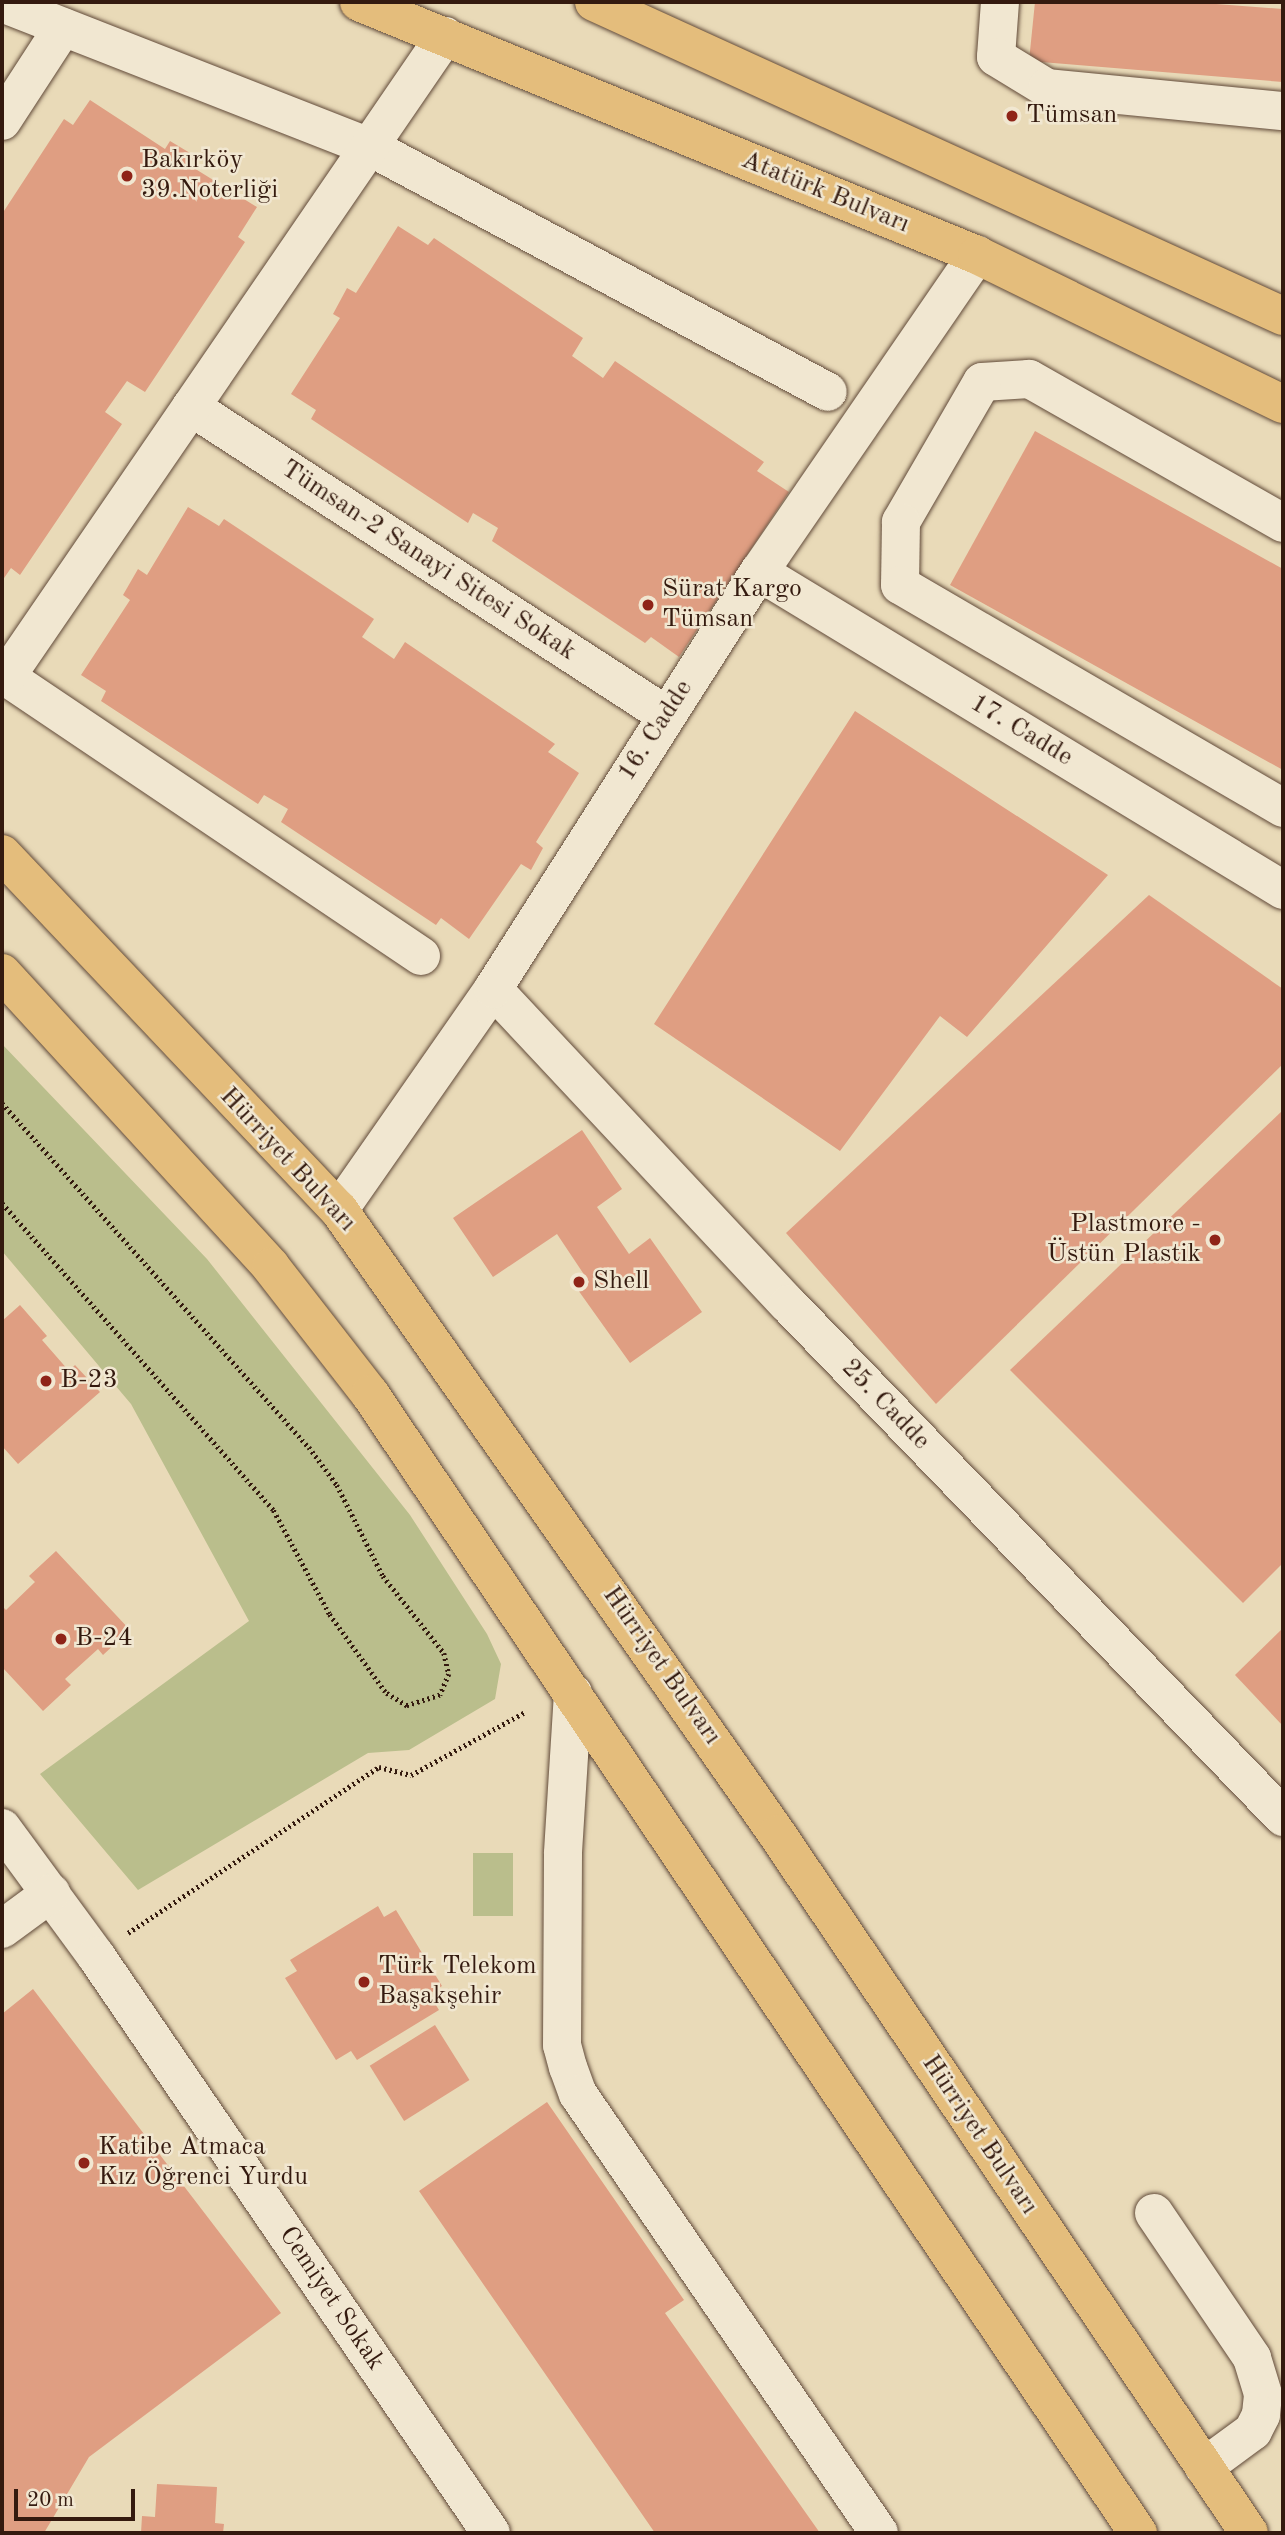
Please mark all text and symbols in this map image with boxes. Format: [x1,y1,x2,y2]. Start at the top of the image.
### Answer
place label: Tümsan [1026,100,1117,132]
marker: Tümsan [1004,108,1020,124]
place label: Bakırköy 39.Noterliği [141,145,278,206]
street label: Atatürk Bulvarı [736,145,914,241]
marker: Bakırköy 39.Noterliği [119,168,135,184]
street label: Tümsan-2 Sanayi Sitesi Sokak [275,454,581,668]
place label: Sürat Kargo Tümsan [662,574,802,636]
marker: Sürat Kargo Tümsan [640,597,656,613]
street label: 16. Cadde [612,675,700,787]
street label: 17. Cadde [964,688,1078,774]
street label: Hürriyet Bulvarı [212,1081,362,1239]
place label: Plastmore - Üstün Plastik [1047,1209,1201,1270]
marker: Plastmore - Üstün Plastik [1207,1232,1223,1248]
place label: Shell [593,1266,649,1298]
marker: Shell [571,1274,587,1290]
street label: 25. Cadde [834,1353,936,1457]
place label: B-23 [60,1365,118,1397]
marker: B-23 [38,1373,54,1389]
street label: Hürriyet Bulvarı [595,1581,727,1751]
place label: B-24 [75,1623,133,1655]
marker: B-24 [53,1631,69,1647]
place label: Türk Telekom Başakşehir [378,1951,537,2012]
marker: Türk Telekom Başakşehir [356,1974,372,1990]
street label: Hürriyet Bulvarı [914,2049,1044,2221]
place label: Katibe Atmaca Kız Öğrenci Yurdu [98,2132,308,2194]
marker: Katibe Atmaca Kız Öğrenci Yurdu [76,2155,92,2171]
street label: Cemiyet Sokak [271,2221,391,2377]
scale bar [18,2476,138,2520]
text: 20 m [27,2490,74,2511]

